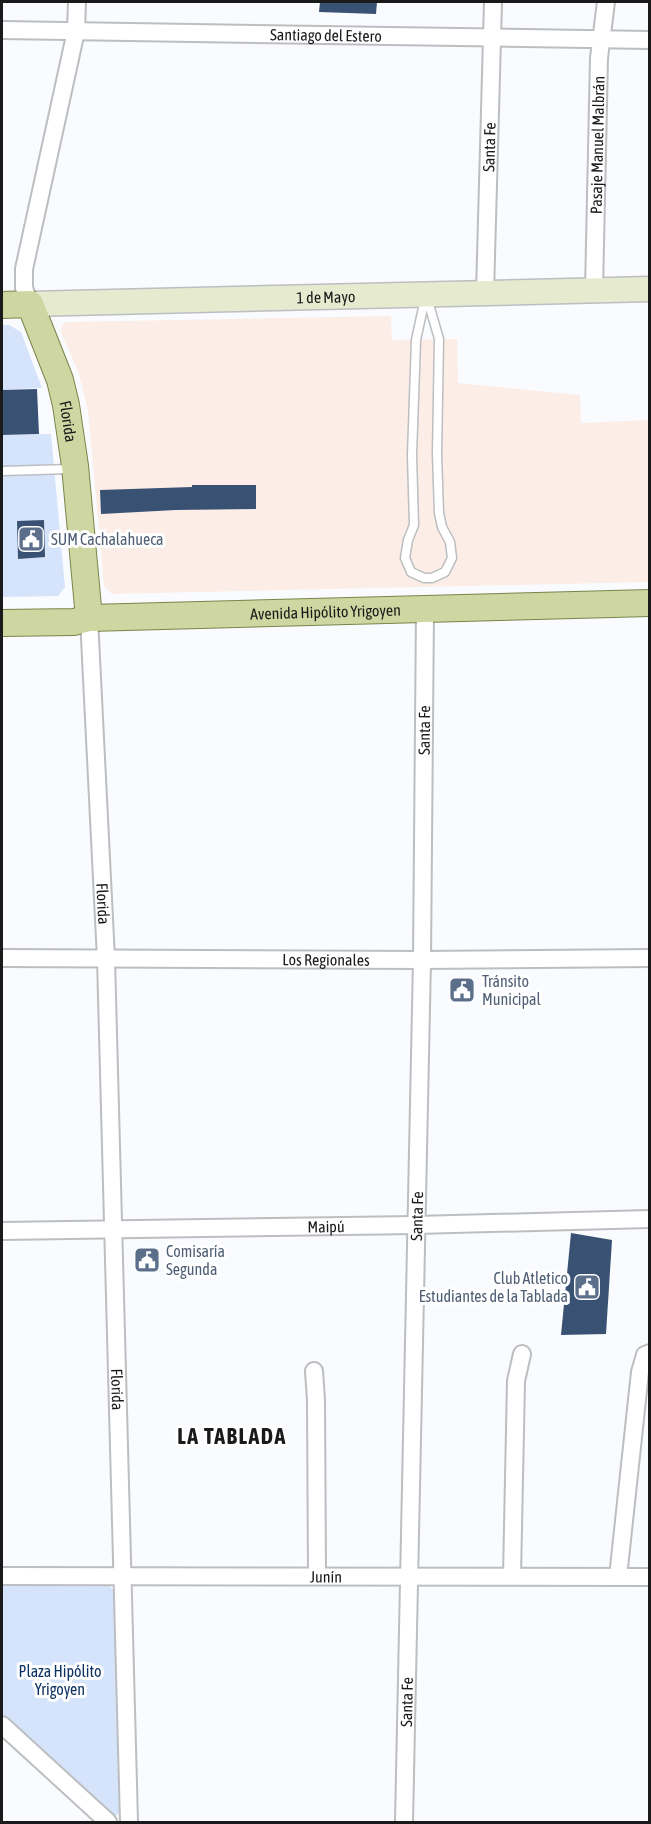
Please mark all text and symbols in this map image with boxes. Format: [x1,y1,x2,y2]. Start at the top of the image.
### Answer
street label: Santiago del Estero [270,25,382,45]
street label: Pasaje Manuel Malbrán [587,76,608,214]
street label: Santa Fe [479,122,499,172]
street label: 1 de Mayo [296,287,356,307]
street label: Florida [56,399,80,443]
public building icon: SUM Cachalahueca [16,524,46,554]
place label: SUM Cachalahueca [51,530,164,548]
street label: Avenida Hipólito Yrigoyen [250,601,401,623]
street label: Santa Fe [415,705,433,755]
street label: Florida [93,882,113,925]
street label: Los Regionales [282,950,370,970]
place label: Tránsito Municipal [482,972,542,1009]
public building icon: Tránsito Municipal [447,975,477,1005]
street label: Santa Fe [407,1191,426,1241]
street label: Maipú [307,1217,345,1236]
place label: Comisaría Segunda [166,1242,225,1279]
public building icon: Comisaría Segunda [132,1245,162,1275]
place label: Club Atletico Estudiantes de la Tablada [419,1269,568,1305]
public building icon: Club Atletico Estudiantes de la Tablada [572,1272,602,1302]
street label: Florida [108,1368,127,1410]
district label: LA TABLADA [177,1423,287,1449]
street label: Junín [310,1567,342,1586]
park label: Plaza Hipólito Yrigoyen [19,1662,101,1699]
street label: Santa Fe [397,1677,416,1727]

